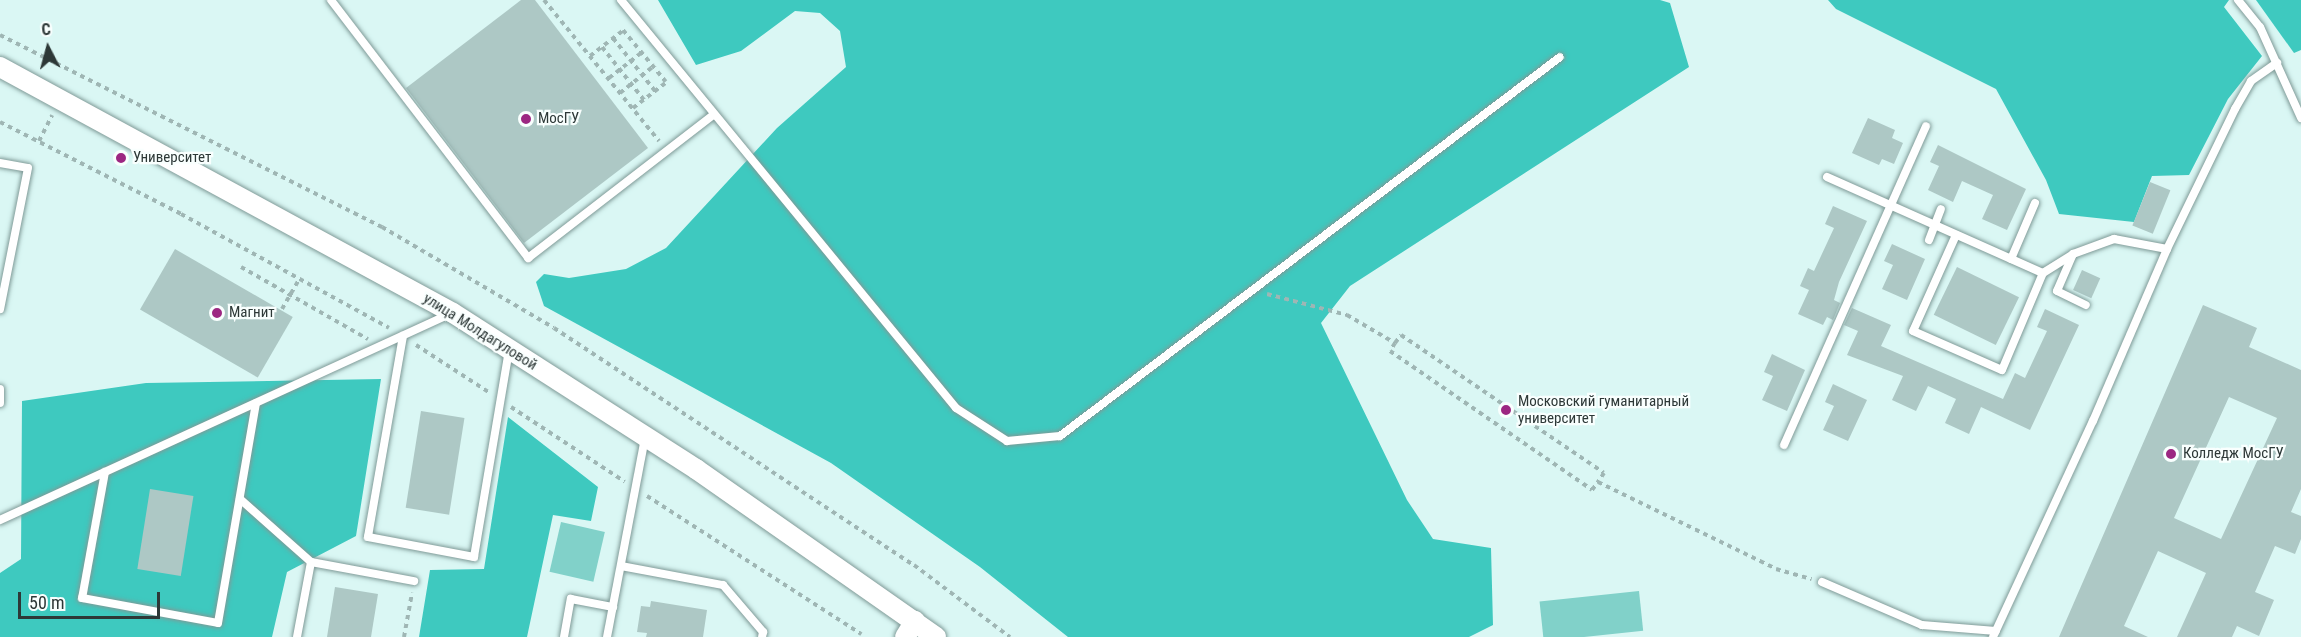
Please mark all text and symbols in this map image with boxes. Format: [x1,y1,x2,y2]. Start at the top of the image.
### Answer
north arrow [18,18,78,78]
text: С [41,20,52,40]
place label: МосГУ [538,110,579,128]
marker: МосГУ [519,112,533,126]
place label: Университет [133,149,211,167]
marker: Университет [114,151,128,165]
street label: улица Молдагуловой [420,290,540,374]
place label: Магнит [229,304,275,322]
marker: Магнит [210,306,224,320]
place label: Московский гуманитарный университет [1518,392,1689,427]
marker: Московский гуманитарный университет [1499,403,1513,417]
place label: Колледж МосГУ [2183,445,2284,463]
marker: Колледж МосГУ [2164,447,2178,461]
scale bar [21,580,164,618]
text: 50 m [29,592,64,613]

